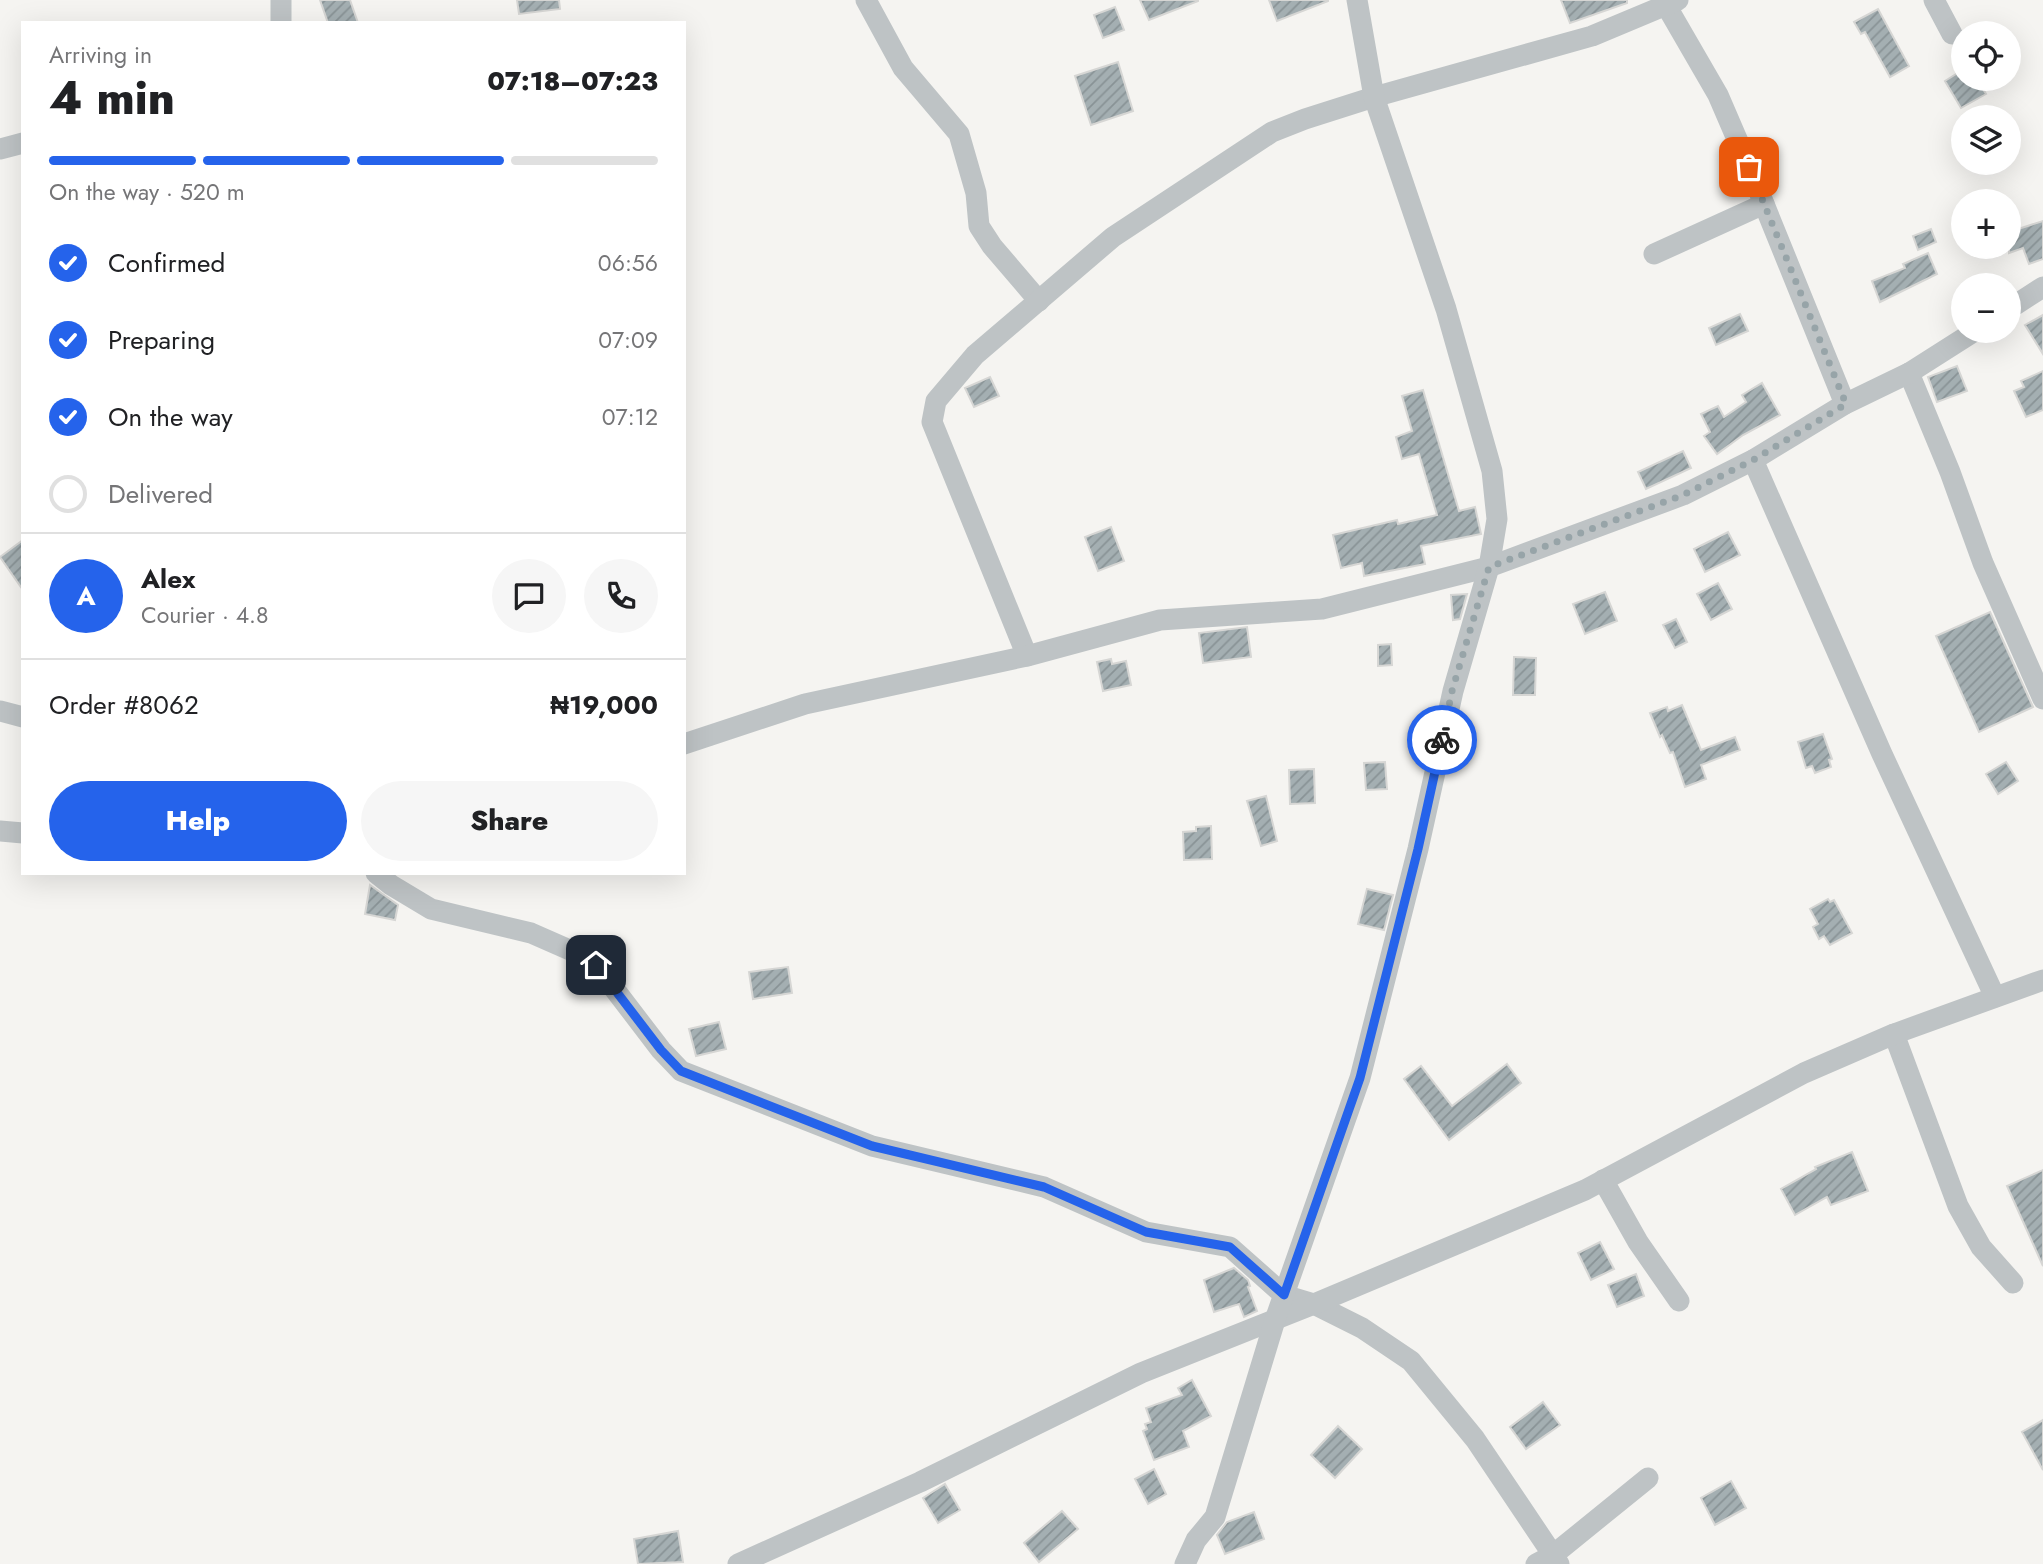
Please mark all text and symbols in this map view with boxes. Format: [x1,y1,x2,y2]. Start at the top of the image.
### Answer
map controls [1951,21,2021,343]
button: locate [1951,21,2021,91]
text: Arriving in [49,38,152,72]
text: 07:18–07:23 [487,62,658,100]
text: 4 min [49,65,175,131]
button: layers [1951,105,2021,175]
pin [1719,137,1779,197]
icon: bag [1730,148,1768,186]
text: On the way · 520 m [49,175,245,209]
button: + [1951,189,2021,259]
icon: check [49,244,87,282]
text: Confirmed [108,244,225,282]
text: 06:56 [598,246,658,280]
button: − [1951,273,2021,343]
icon: check [49,321,87,359]
text: Preparing [108,321,215,359]
text: 07:09 [598,323,658,357]
icon: check [49,398,87,436]
text: On the way [108,398,233,436]
text: 07:12 [602,400,658,434]
text: Delivered [108,475,213,513]
button: chat [492,559,566,633]
button: phone [584,559,658,633]
text: Alex [141,560,195,598]
text: A [76,577,96,615]
text: Courier · 4.8 [141,598,269,632]
text: Order #8062 [49,686,199,724]
text: ₦19,000 [550,686,658,724]
courier [1407,705,1477,775]
icon: bike [1423,721,1461,759]
button: Help [49,781,347,861]
button: Share [361,781,658,861]
pin [566,935,626,995]
icon: home [577,946,615,984]

